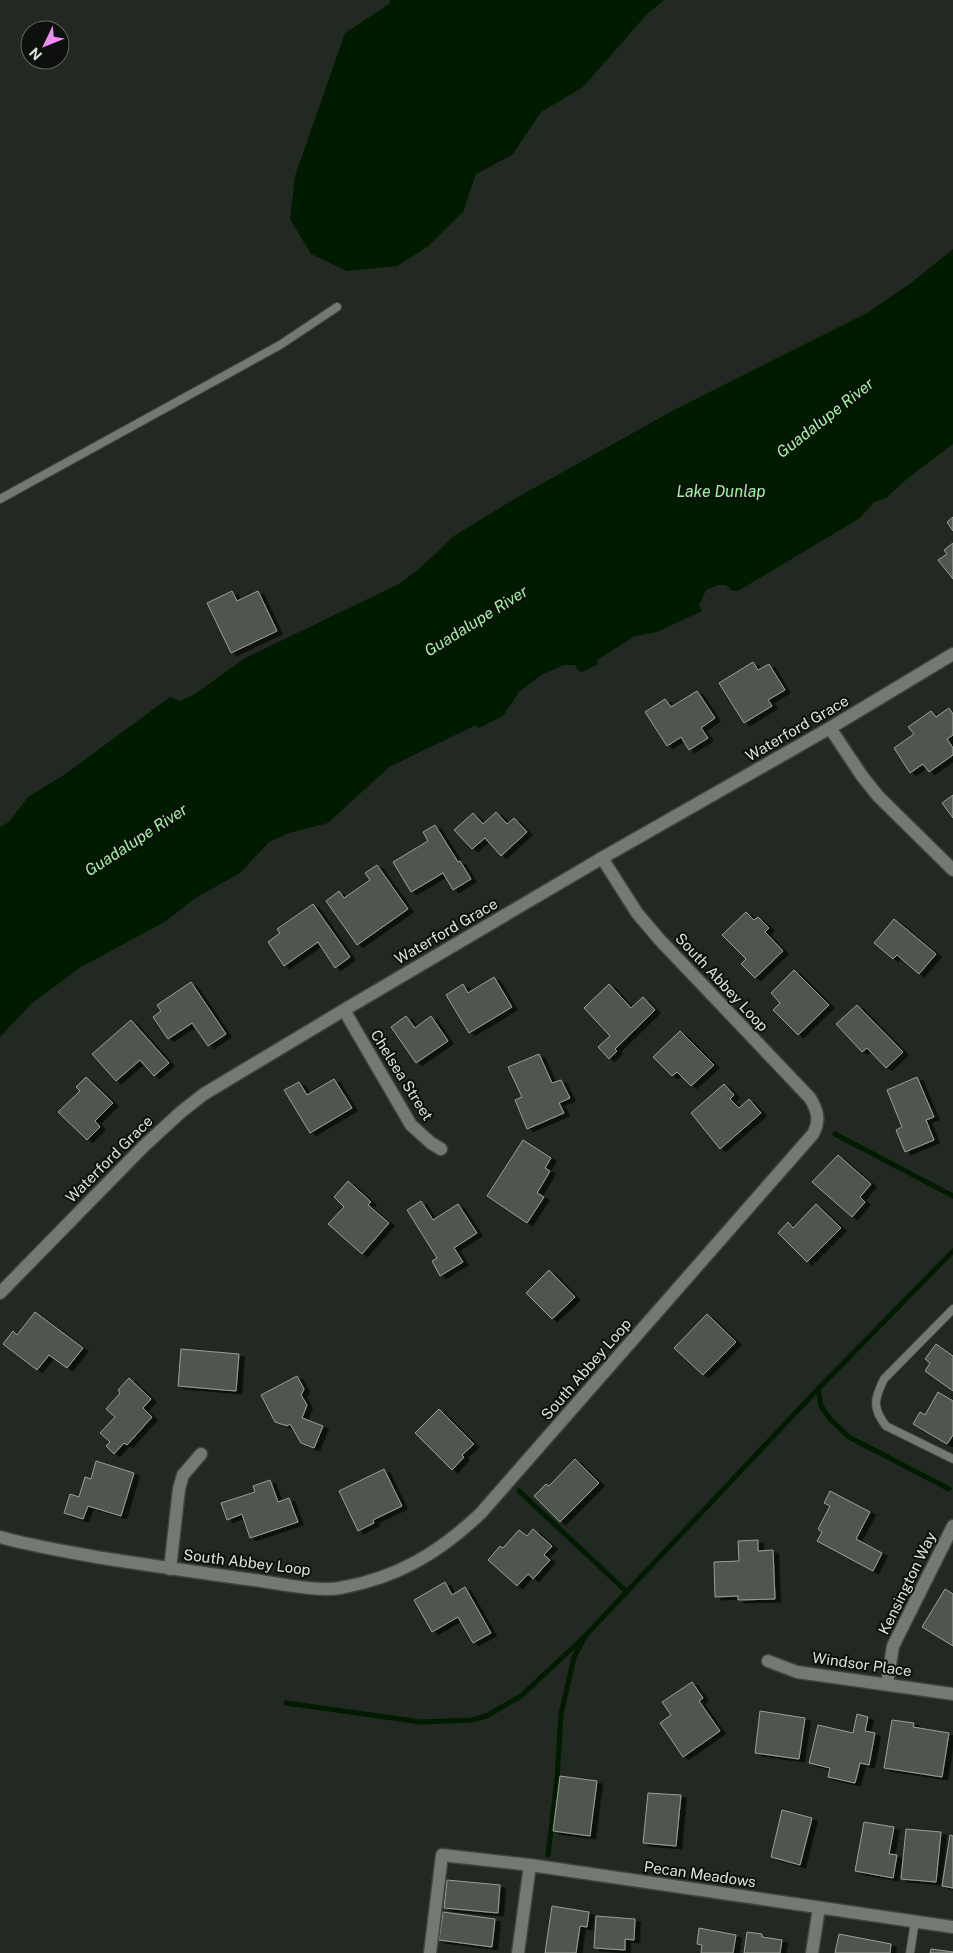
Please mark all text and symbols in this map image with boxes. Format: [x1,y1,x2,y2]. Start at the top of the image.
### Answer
north arrow [20,20,70,70]
text: N [26,44,45,63]
water label: Guadalupe River [772,373,878,462]
water label: Lake Dunlap [676,482,766,501]
water label: Guadalupe River [421,581,532,660]
street label: Waterford Grace [743,692,851,764]
water label: Guadalupe River [81,799,192,880]
street label: Waterford Grace [392,895,500,967]
street label: South Abbey Loop [672,929,772,1035]
street label: Chelsea Street [367,1027,437,1124]
street label: Waterford Grace [62,1112,156,1206]
street label: South Abbey Loop [538,1315,634,1423]
street label: Kensington Way [875,1529,939,1637]
street label: South Abbey Loop [182,1546,312,1578]
street label: Windsor Place [811,1649,913,1679]
street label: Pecan Meadows [643,1858,757,1890]

